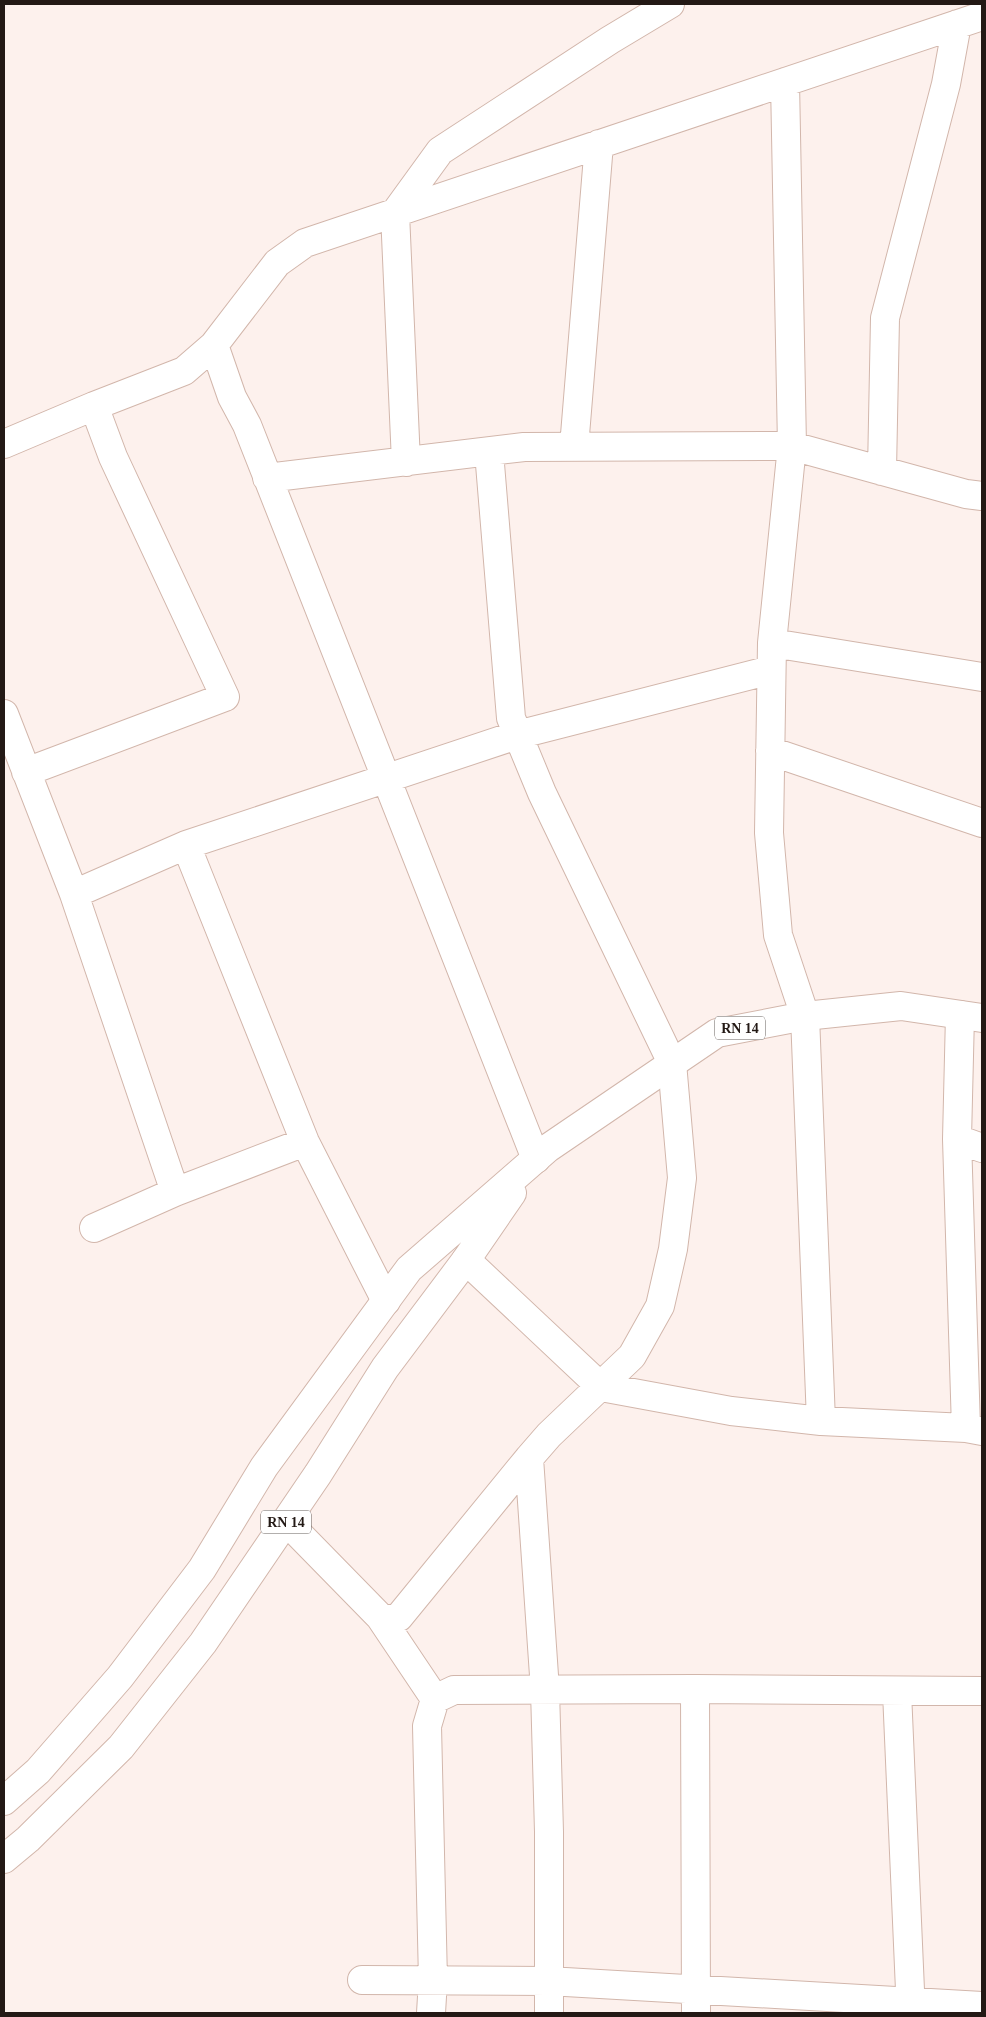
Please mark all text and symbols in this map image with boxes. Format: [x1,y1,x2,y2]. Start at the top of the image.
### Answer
road number: RN 14 [715,1016,765,1040]
road number: RN 14 [261,1510,311,1534]

